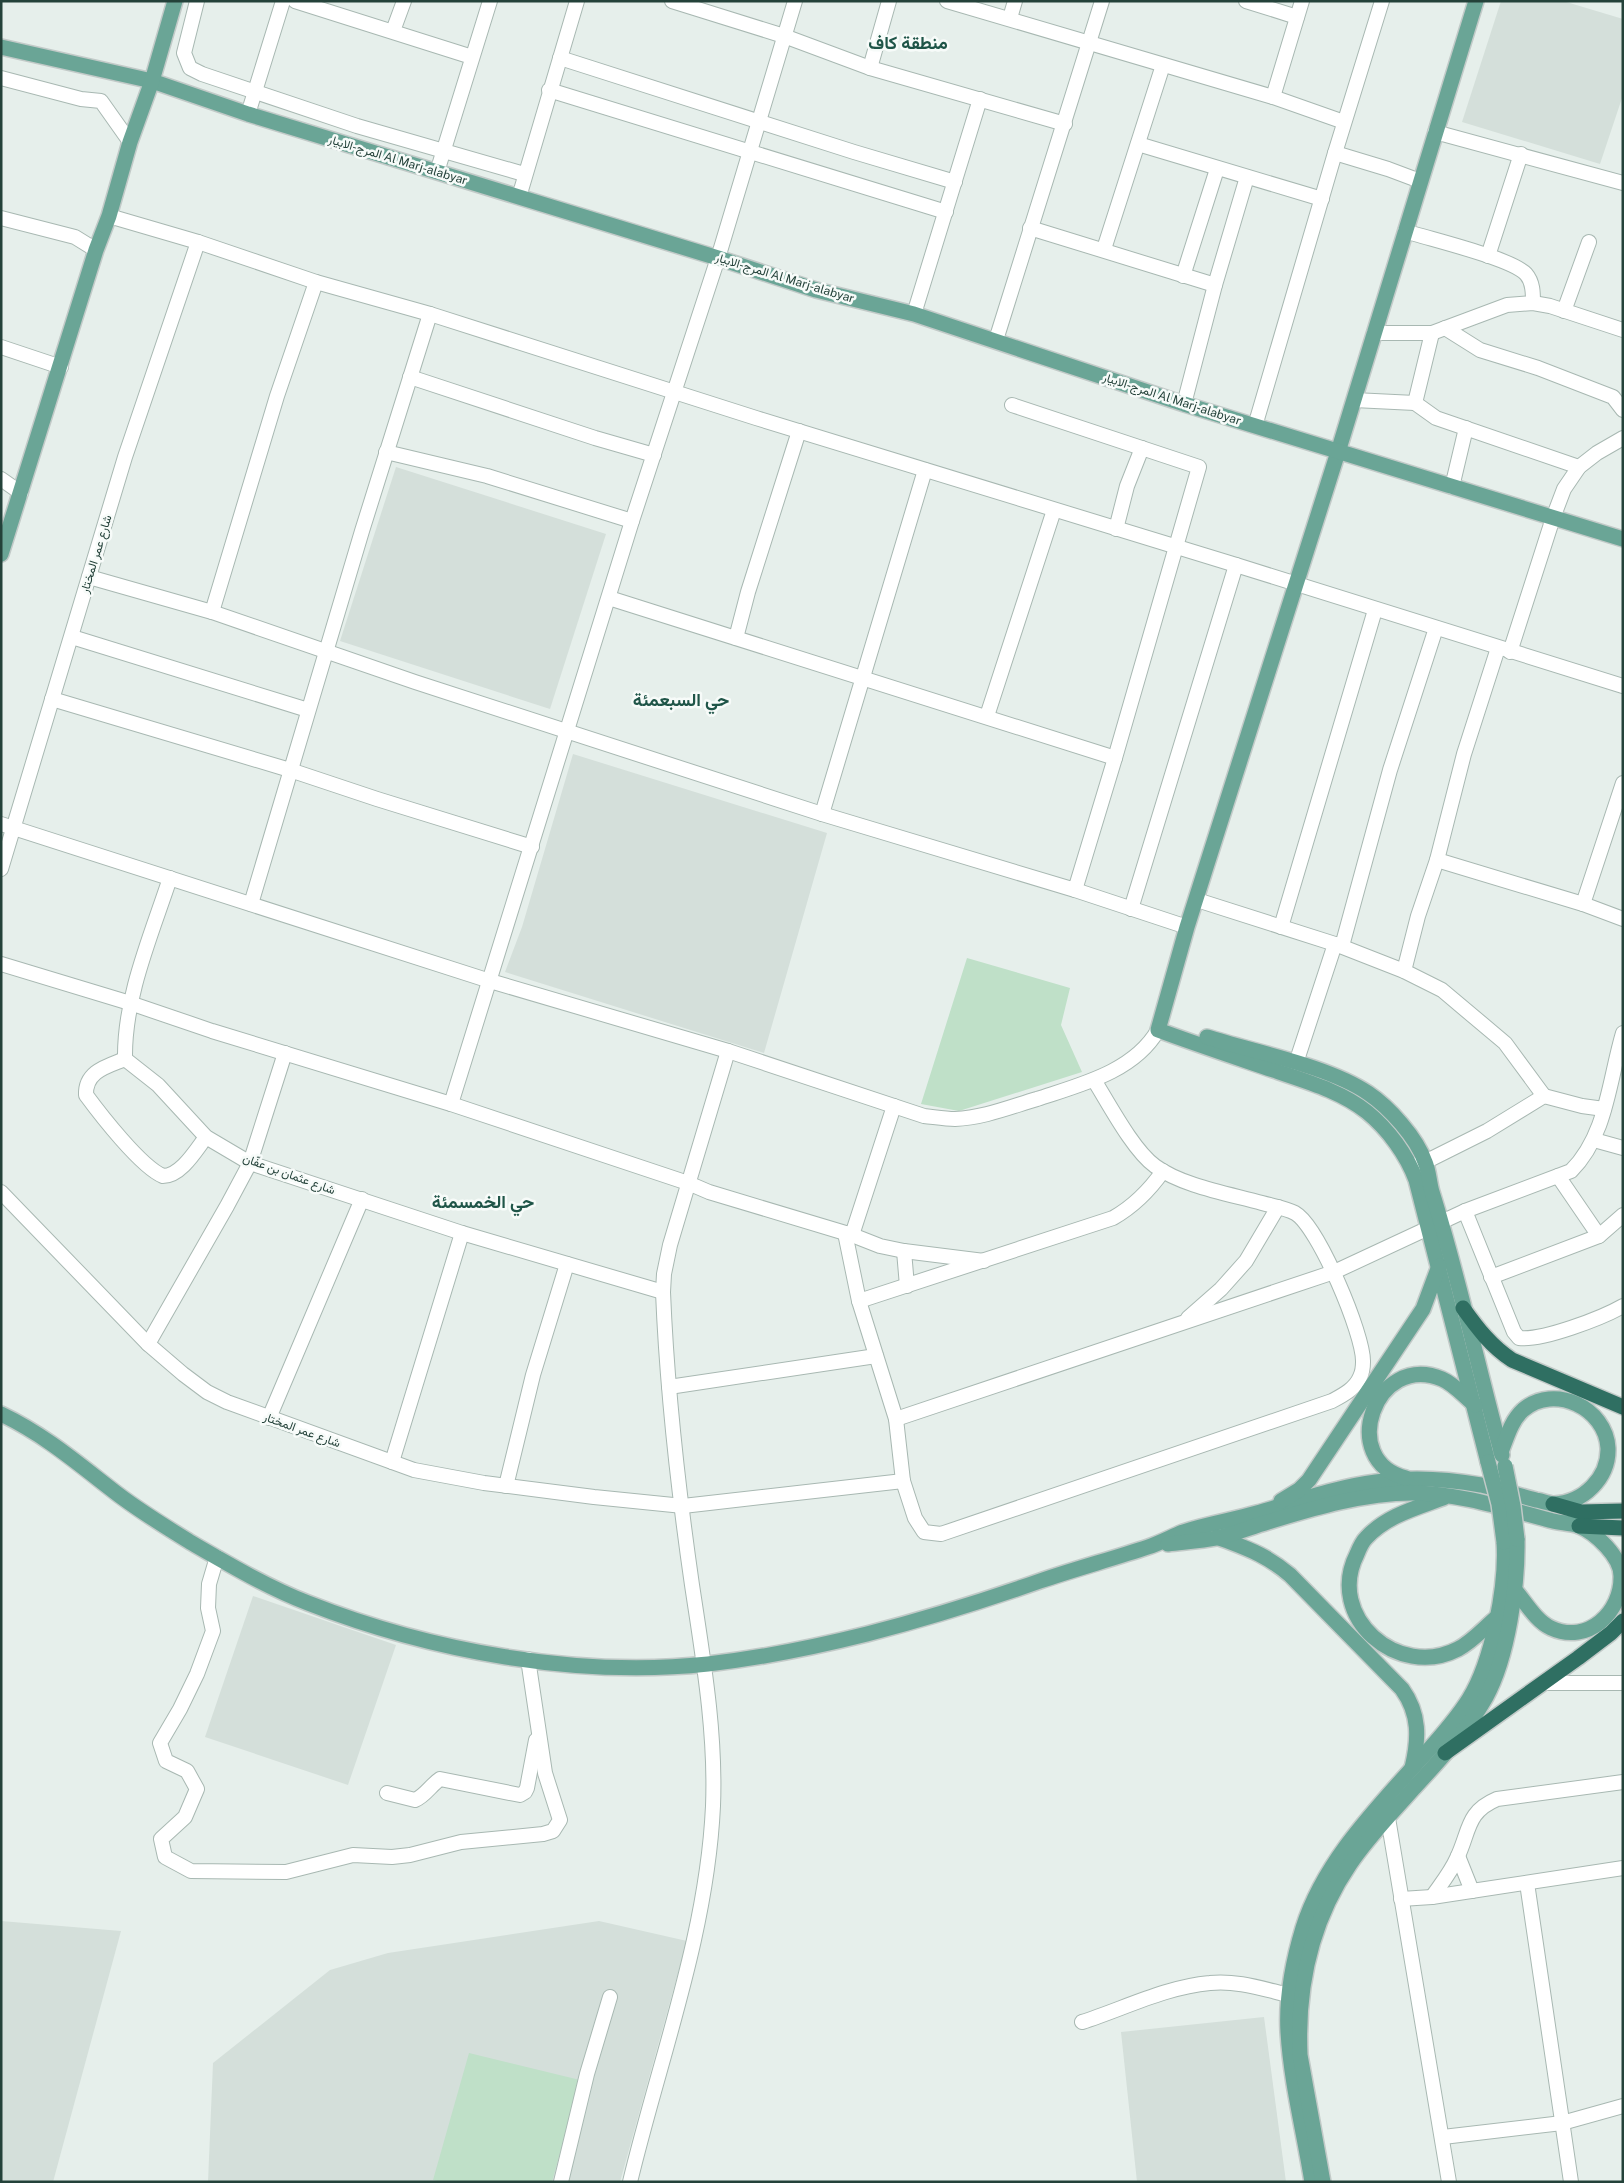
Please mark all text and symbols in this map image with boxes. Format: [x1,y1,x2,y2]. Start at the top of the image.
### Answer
district label: منطقة كاف [868,32,948,53]
street label: المرج-الابيار Al Marj-alabyar [325,132,469,190]
street label: المرج-الابيار Al Marj-alabyar [712,250,856,308]
street label: المرج-الابيار Al Marj-alabyar [1100,370,1243,430]
street label: شارع عمر المختار [77,513,116,596]
district label: حي السبعمئة [633,689,729,715]
street label: شارع عثمان بن عفّان [240,1150,337,1199]
district label: حي الخمسمئة [432,1191,534,1217]
street label: شارع عمر المختار [260,1409,342,1452]

